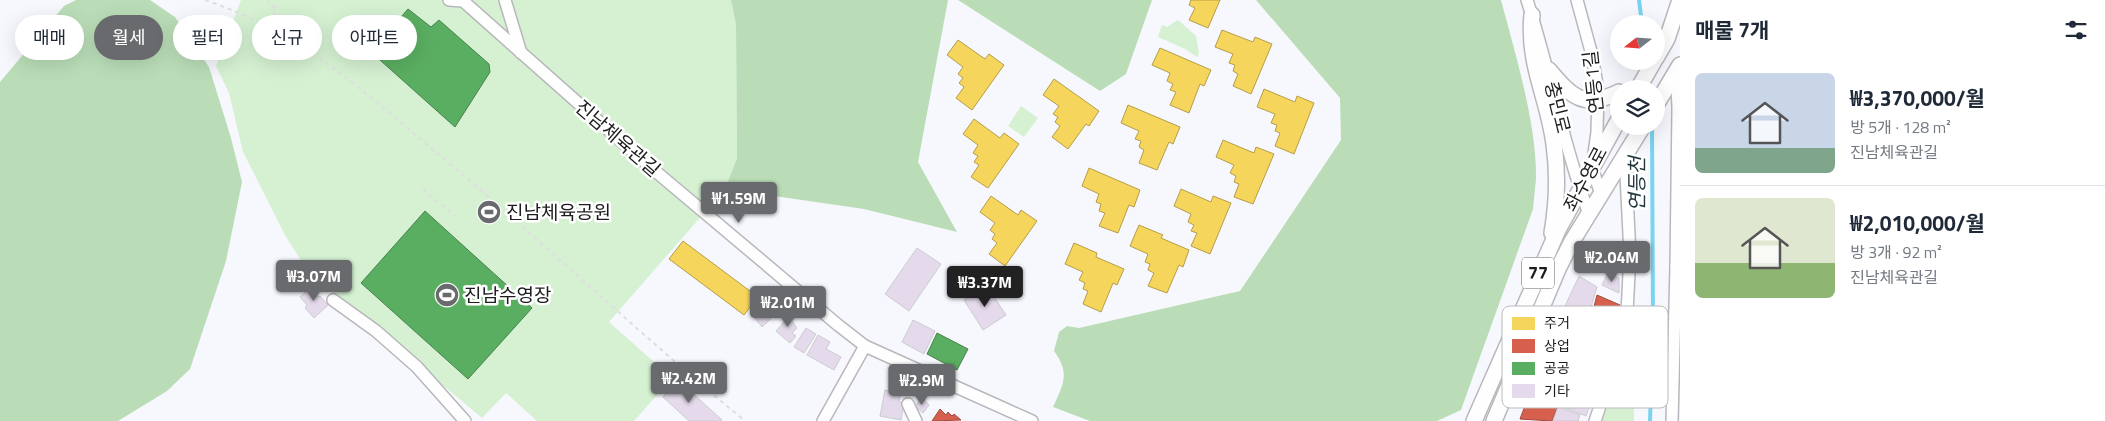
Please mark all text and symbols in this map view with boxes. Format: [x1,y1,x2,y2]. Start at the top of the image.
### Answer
text: 매물 7개 [1695,14,1769,46]
chip: 매매 [15,15,84,60]
chip: 월세 [94,15,163,60]
chip: 필터 [173,15,242,60]
chip: 신규 [252,15,322,60]
chip: 아파트 [332,15,417,60]
north arrow [1610,15,1665,70]
map controls [1610,15,1665,135]
icon: filters [2062,16,2090,44]
street label: 연등1길 [1575,49,1610,115]
street label: 충민로 [1538,78,1579,136]
button: layers [1610,80,1665,135]
text: ₩3,370,000/월 [1850,82,1985,114]
street label: 진남체육관길 [569,92,667,183]
icon: home [1735,93,1795,153]
text: 방 5개 · 128 m² [1850,115,1951,139]
text: 진남체육관길 [1850,140,1938,164]
street label: 좌수영로 [1555,141,1614,216]
water label: 연등천 [1621,154,1652,212]
pin: ₩1.59M [698,182,780,224]
text: ₩1.59M [712,186,766,210]
place label: 진남체육공원 [506,197,611,226]
sports icon: 진남체육공원 [476,199,502,225]
text: ₩2,010,000/월 [1850,207,1985,239]
icon: home [1735,218,1795,278]
pin: ₩2.04M [1571,240,1653,283]
text: 방 3개 · 92 m² [1850,240,1942,264]
text: ₩2.04M [1585,245,1639,269]
road number: 77 [1522,258,1554,288]
pin: ₩3.07M [273,260,355,302]
text: ₩3.07M [287,264,341,288]
text: 진남체육관길 [1850,265,1938,289]
pin: ₩3.37M [944,266,1026,308]
text: ₩3.37M [958,270,1012,294]
place label: 진남수영장 [464,280,551,309]
sports icon: 진남수영장 [434,282,460,308]
pin: ₩2.01M [747,286,829,328]
text: ₩2.01M [761,290,815,314]
legend [1502,306,1668,408]
text: 주거 [1544,312,1570,333]
text: 상업 [1544,335,1570,356]
text: 공공 [1544,357,1570,378]
pin: ₩2.42M [648,362,730,404]
pin: ₩2.9M [887,364,957,406]
text: ₩2.42M [662,366,716,390]
text: ₩2.9M [899,368,945,392]
text: 기타 [1544,380,1570,401]

